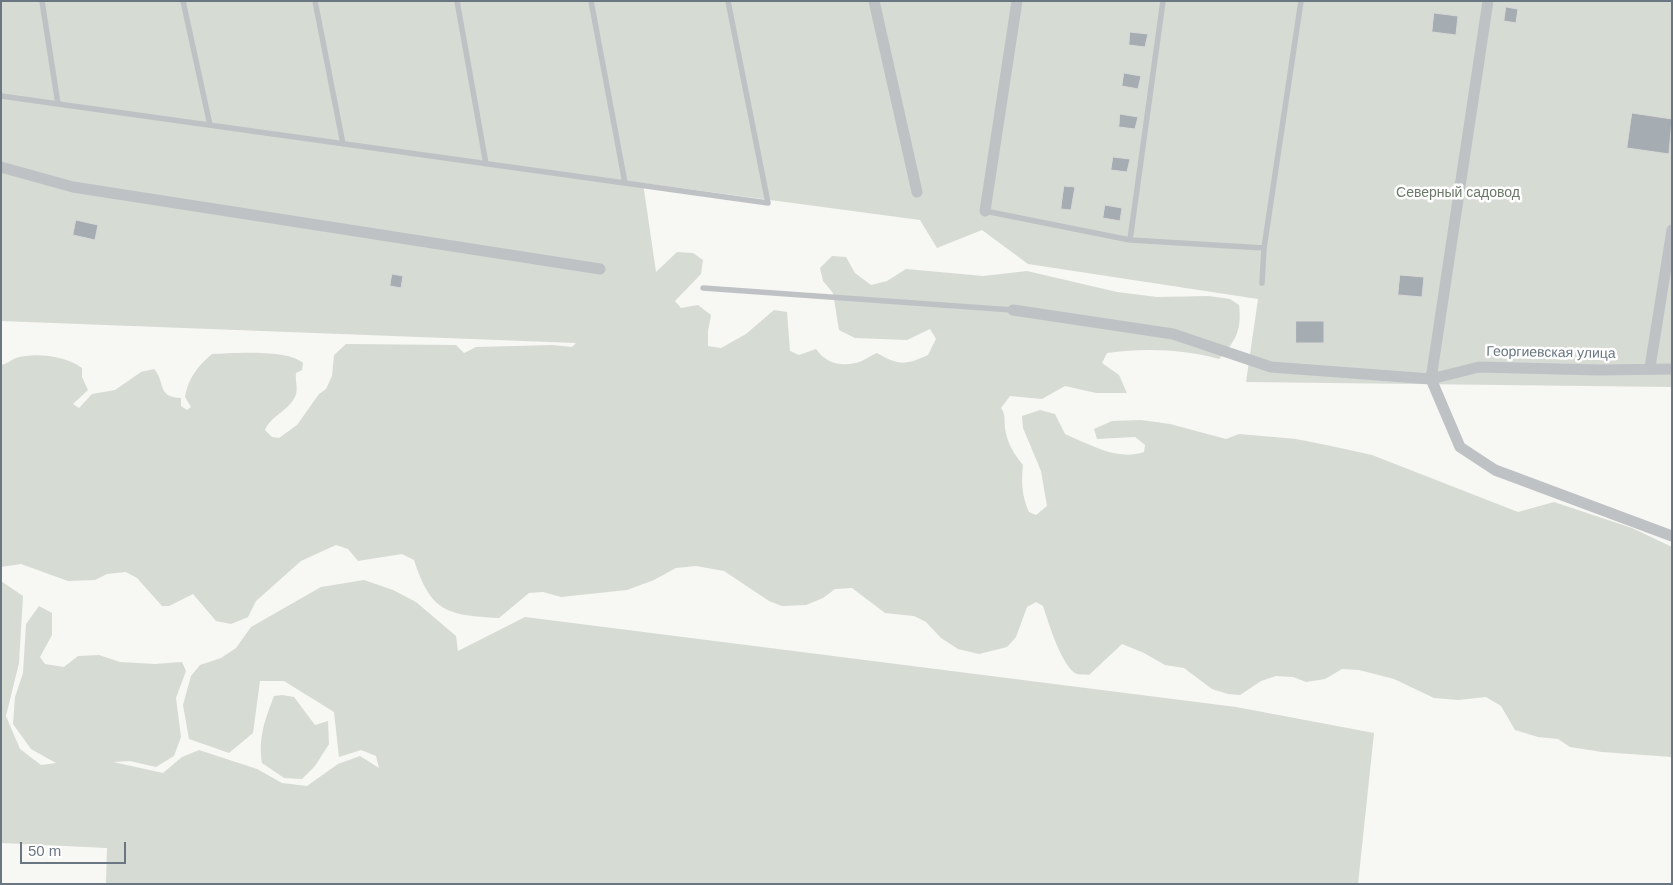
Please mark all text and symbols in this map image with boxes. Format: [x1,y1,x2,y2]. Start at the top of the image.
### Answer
park label: Северный садовод [1396,185,1520,201]
street label: Георгиевская улица [1486,343,1616,363]
scale bar [22,832,129,864]
text: 50 m [28,842,61,859]

